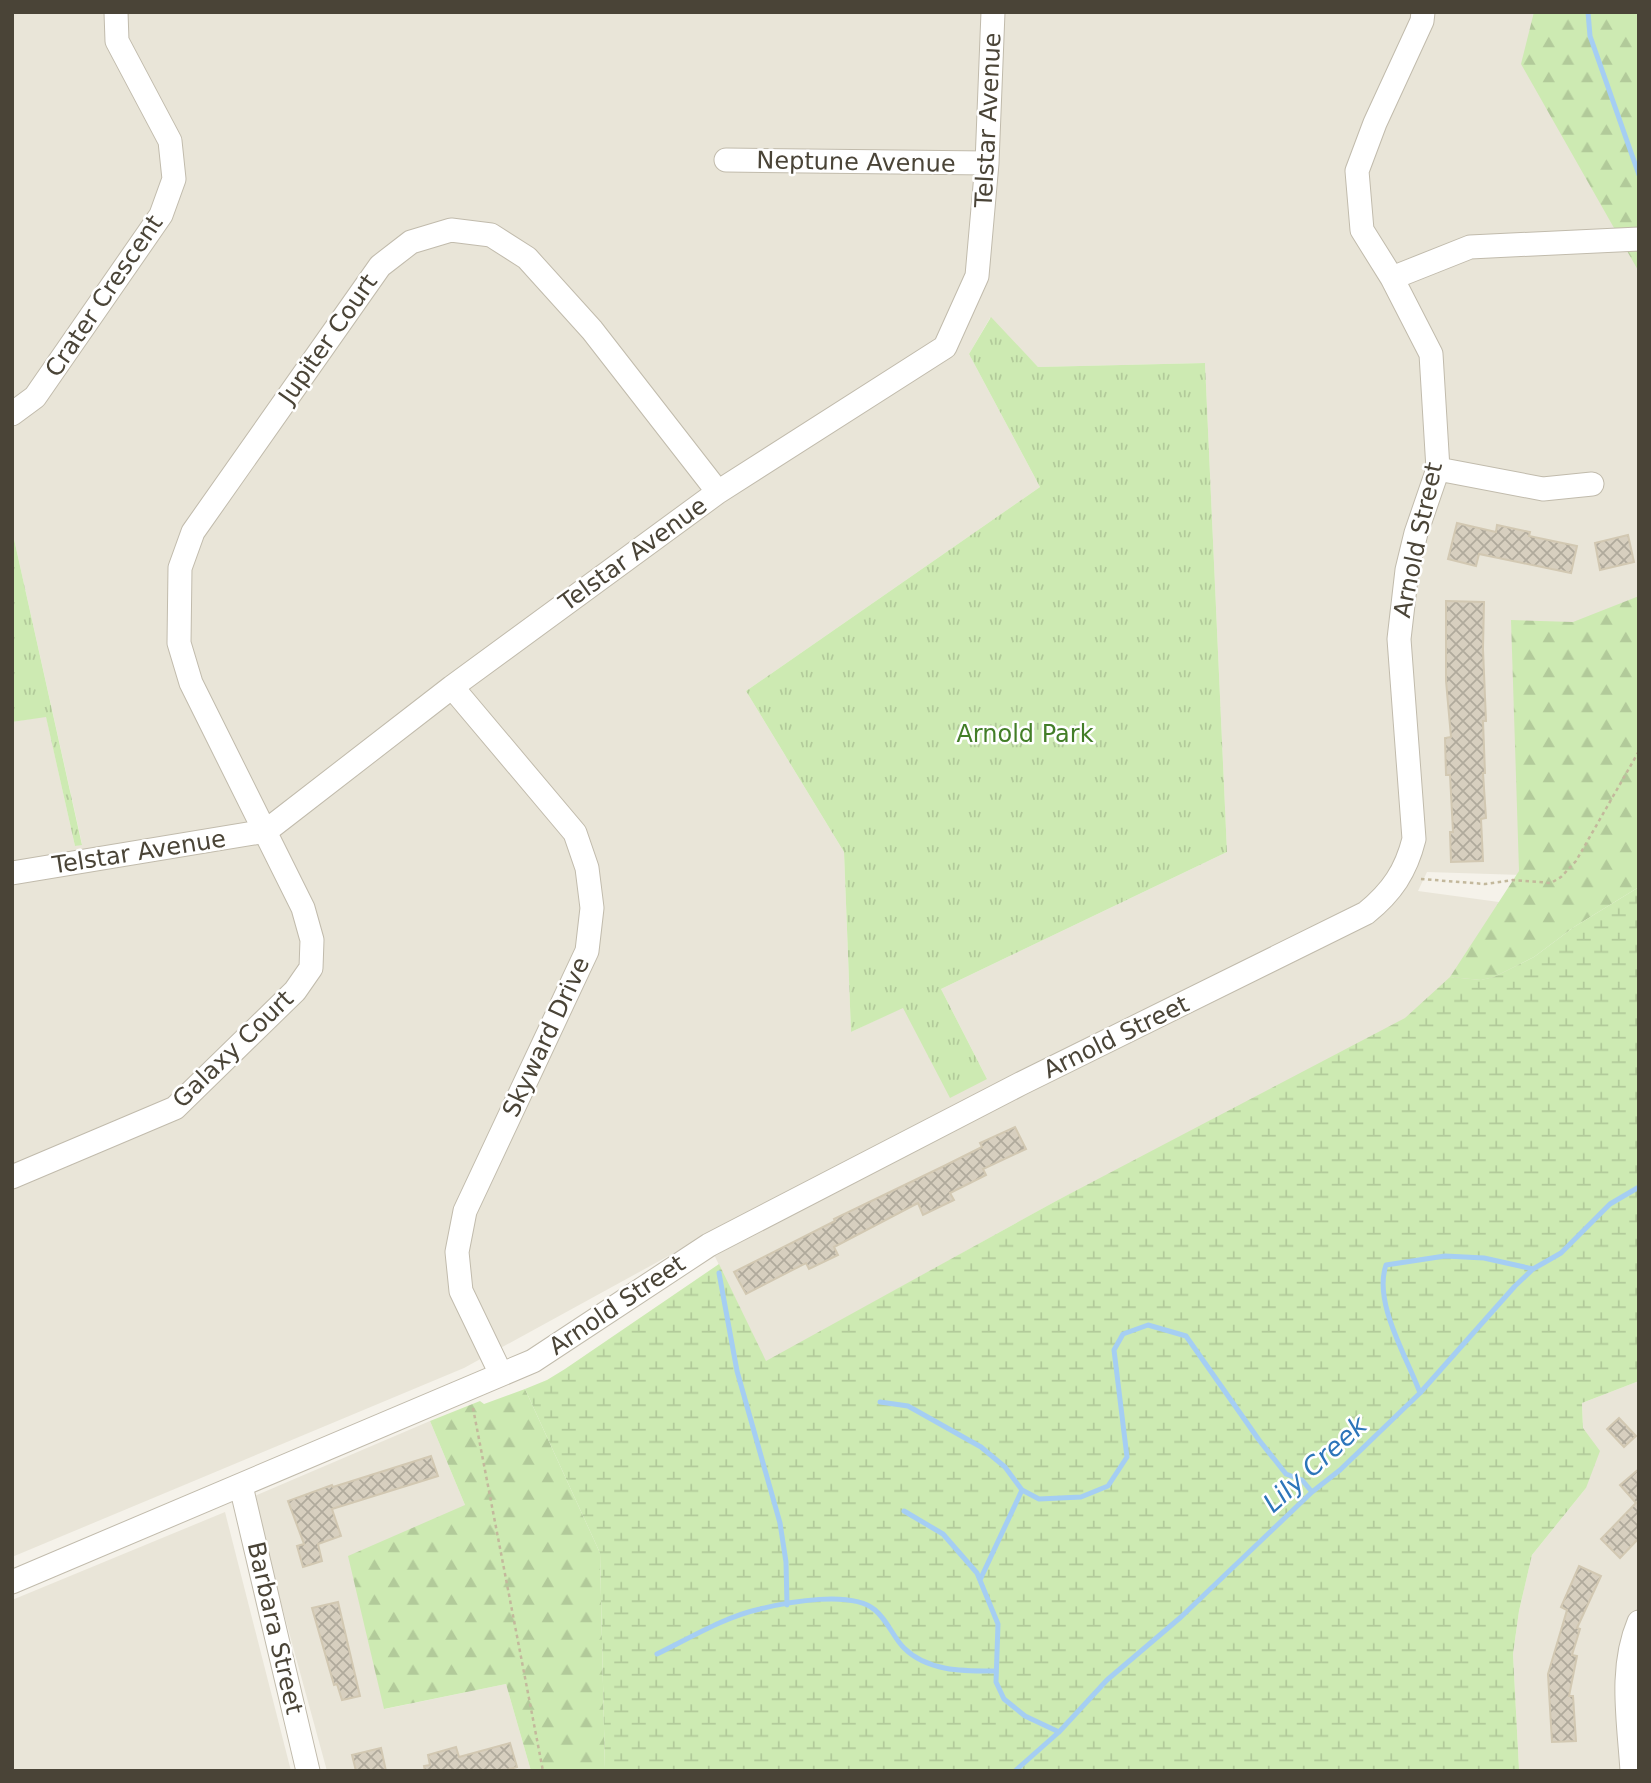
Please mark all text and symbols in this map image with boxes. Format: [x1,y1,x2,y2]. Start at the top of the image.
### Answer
street label: Telstar Avenue [969,32,1007,209]
street label: Neptune Avenue [756,146,956,178]
street label: Crater Crescent [40,210,168,382]
street label: Jupiter Court [272,269,383,411]
street label: Arnold Street [1388,460,1448,620]
street label: Telstar Avenue [553,491,712,617]
park label: Arnold Park [956,720,1094,748]
street label: Telstar Avenue [49,824,228,880]
street label: Skyward Drive [497,953,595,1121]
street label: Galaxy Court [167,985,299,1113]
street label: Arnold Street [1039,990,1193,1084]
street label: Arnold Street [544,1249,690,1361]
water label: Lily Creek [1257,1409,1373,1518]
street label: Barbara Street [242,1539,308,1717]

